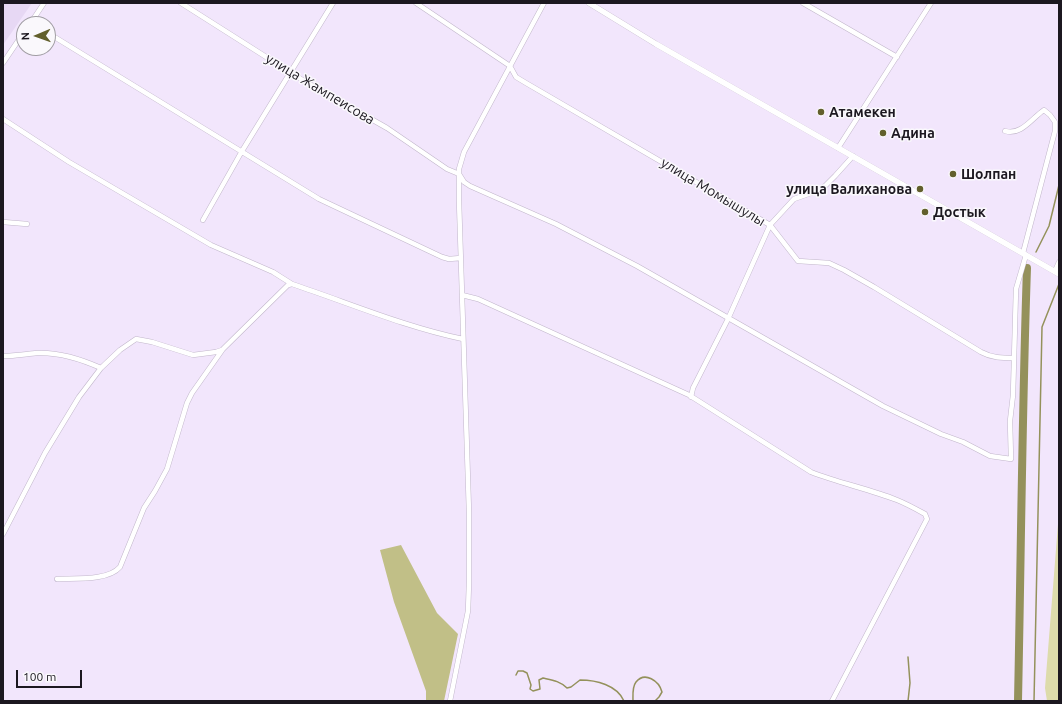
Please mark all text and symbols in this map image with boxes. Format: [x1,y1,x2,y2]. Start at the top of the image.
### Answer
north arrow [16,16,56,56]
text: N [19,32,31,41]
street label: улица Жампеисова [262,50,378,128]
place label: Атамекен [829,104,896,120]
marker: Атамекен [816,107,826,117]
place label: Адина [891,125,935,141]
marker: Адина [878,128,888,138]
street label: улица Момышулы [658,154,768,230]
place label: Шолпан [961,166,1016,182]
marker: Шолпан [948,169,958,179]
place label: улица Валиханова [786,181,912,197]
marker: улица Валиханова [915,184,925,194]
place label: Достык [933,204,986,220]
marker: Достык [920,207,930,217]
scale bar [18,662,84,688]
text: 100 m [23,670,56,683]

